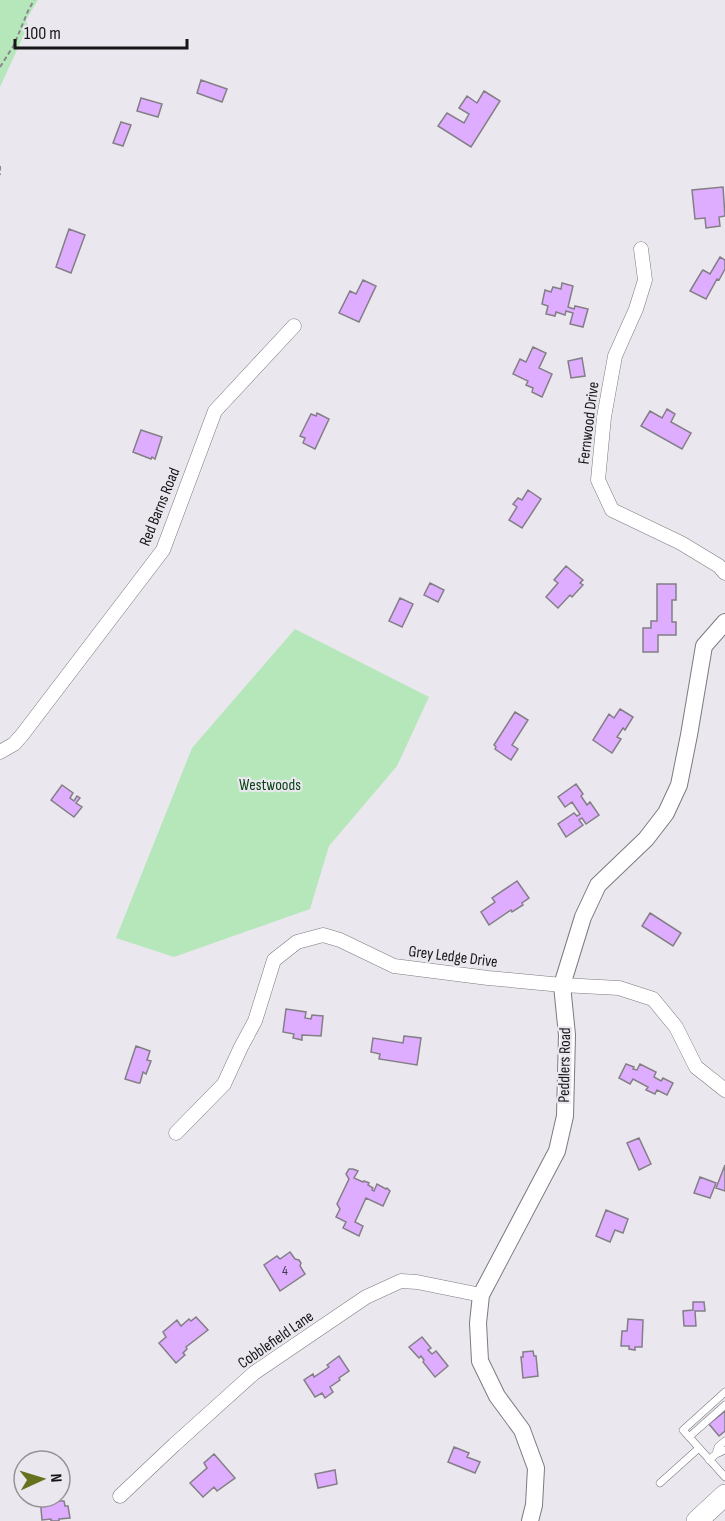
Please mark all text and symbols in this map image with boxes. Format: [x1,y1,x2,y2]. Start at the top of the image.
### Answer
scale bar [15,12,188,50]
text: 100 m [24,23,61,44]
street label: Fernwood Drive [575,381,603,465]
street label: Red Barns Road [136,465,184,549]
park label: Westwoods [239,776,301,795]
street label: Grey Ledge Drive [407,942,499,972]
street label: Peddlers Road [555,1027,575,1103]
house number: 4 [282,1262,288,1279]
street label: Cobblefield Lane [235,1307,317,1373]
north arrow [12,1449,72,1509]
text: N [46,1473,65,1483]

